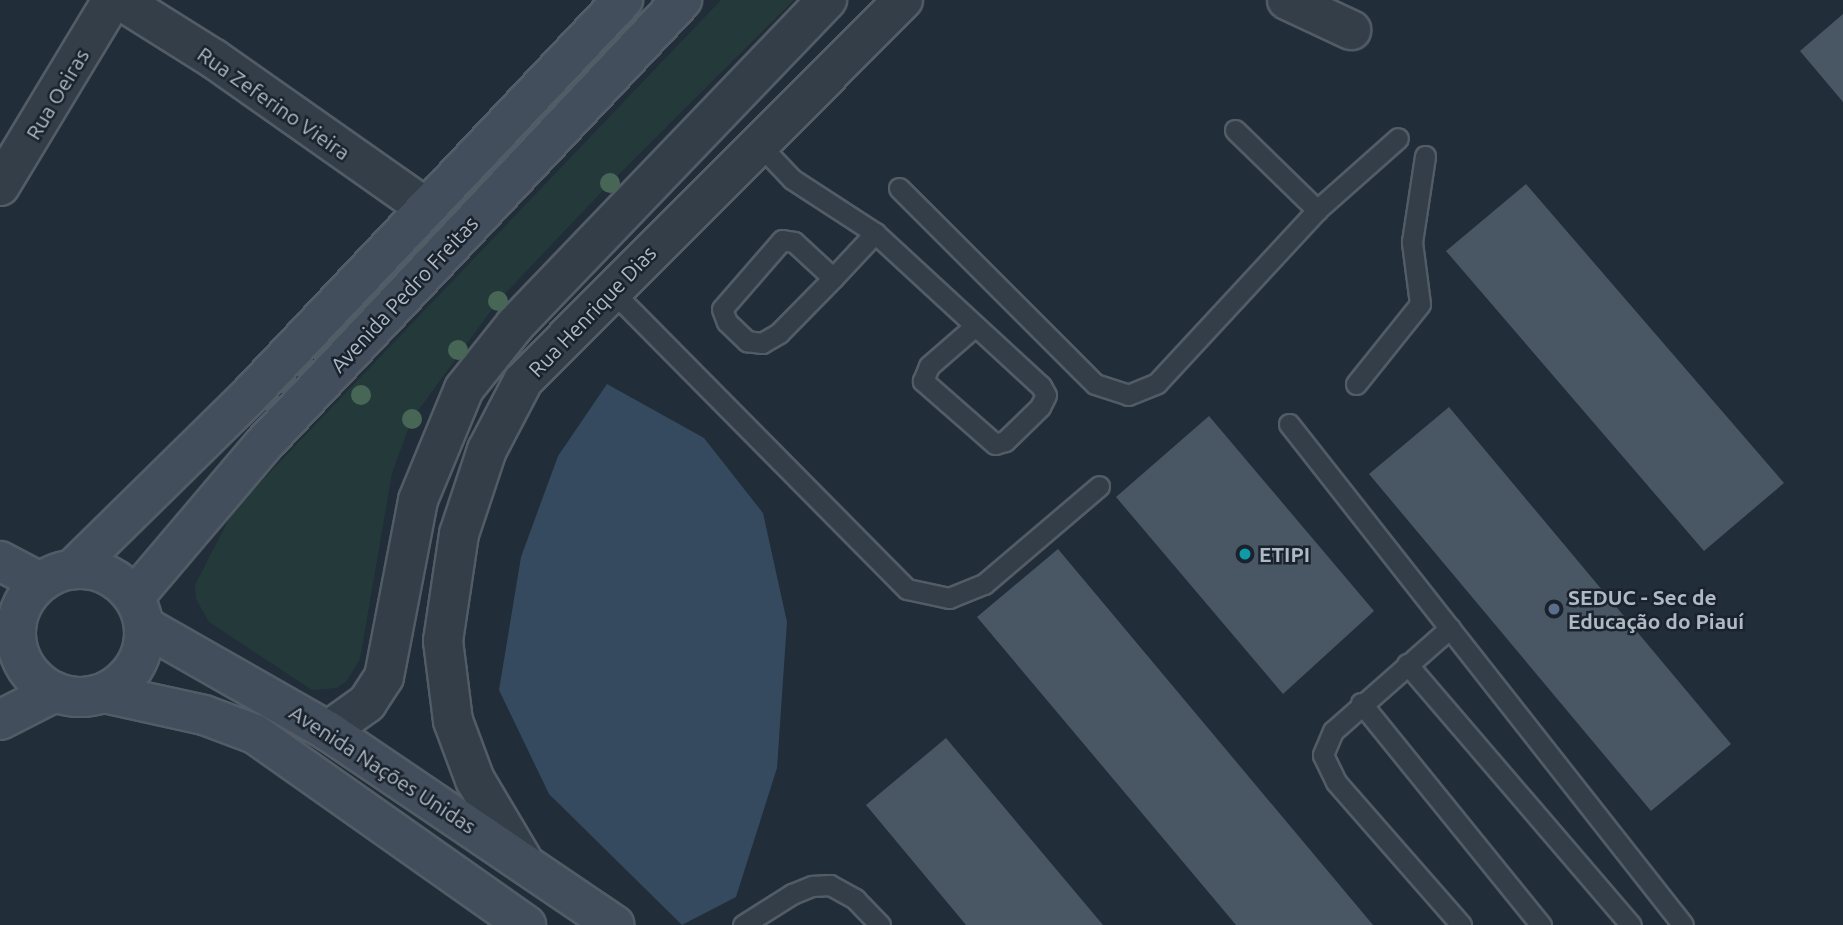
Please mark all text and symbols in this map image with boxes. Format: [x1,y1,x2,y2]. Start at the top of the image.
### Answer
street label: Rua Zeferino Vieira [193,41,355,165]
street label: Rua Oeiras [20,44,94,144]
street label: Avenida Pedro Freitas [325,211,483,377]
street label: Rua Henrique Dias [523,240,661,382]
place label: ETIPI [1259,541,1310,567]
marker: ETIPI [1237,546,1253,562]
place label: SEDUC - Sec de Educação do Piauí [1568,584,1744,634]
marker: SEDUC - Sec de Educação do Piauí [1546,601,1562,617]
street label: Avenida Nações Unidas [285,699,481,839]

